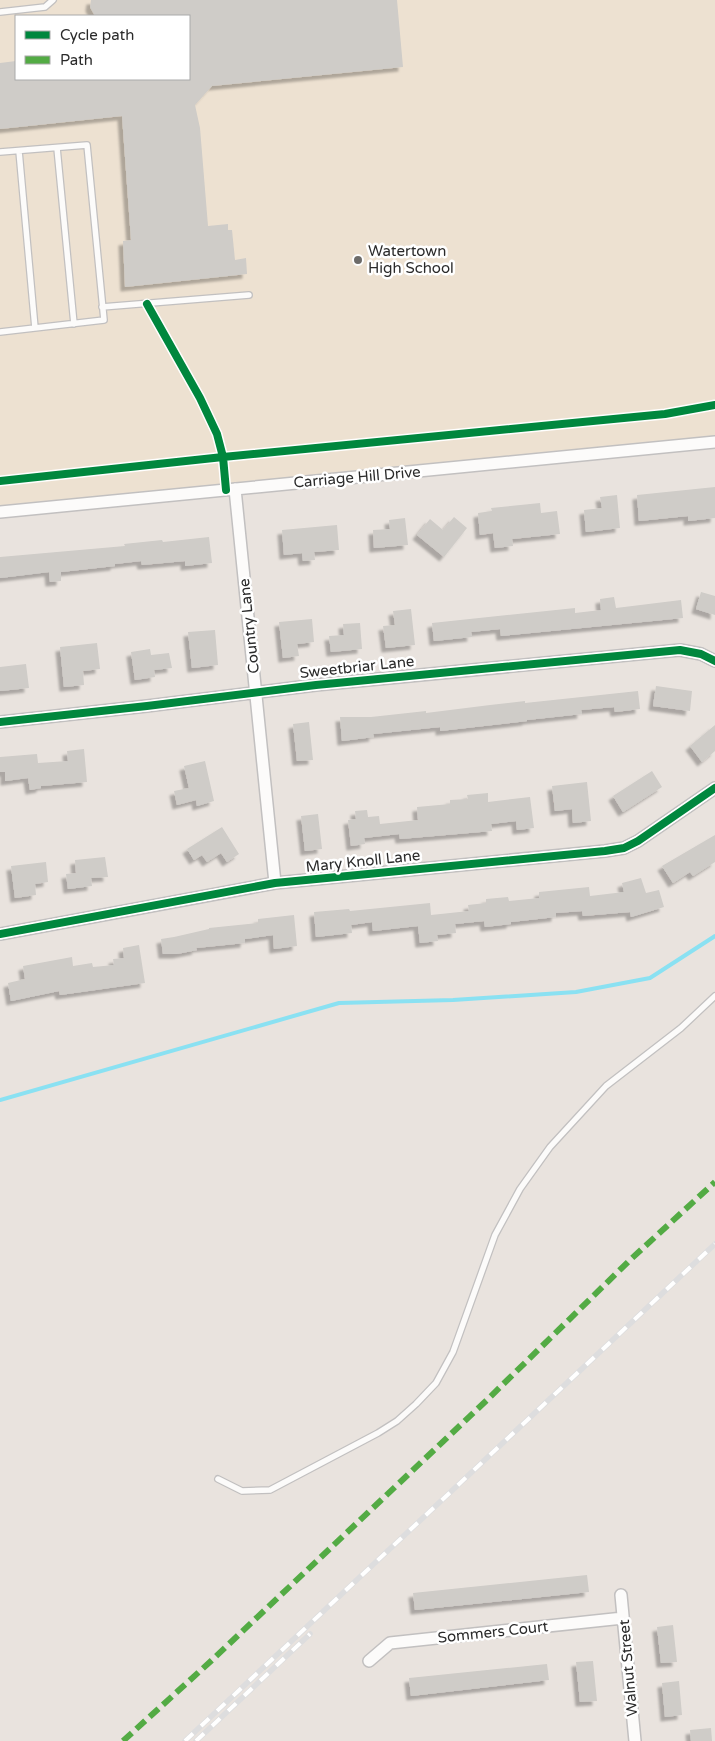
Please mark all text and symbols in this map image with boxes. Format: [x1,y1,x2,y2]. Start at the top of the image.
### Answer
legend [15,15,190,80]
text: Cycle path [60,26,134,44]
text: Path [60,51,93,69]
place label: Watertown High School [368,242,454,277]
marker: Watertown High School [352,254,364,266]
street label: Carriage Hill Drive [293,462,421,492]
street label: Country Lane [235,578,263,674]
street label: Sweetbriar Lane [299,652,415,682]
street label: Mary Knoll Lane [305,846,421,876]
street label: Sommers Court [437,1617,549,1647]
street label: Walnut Street [615,1618,641,1717]

